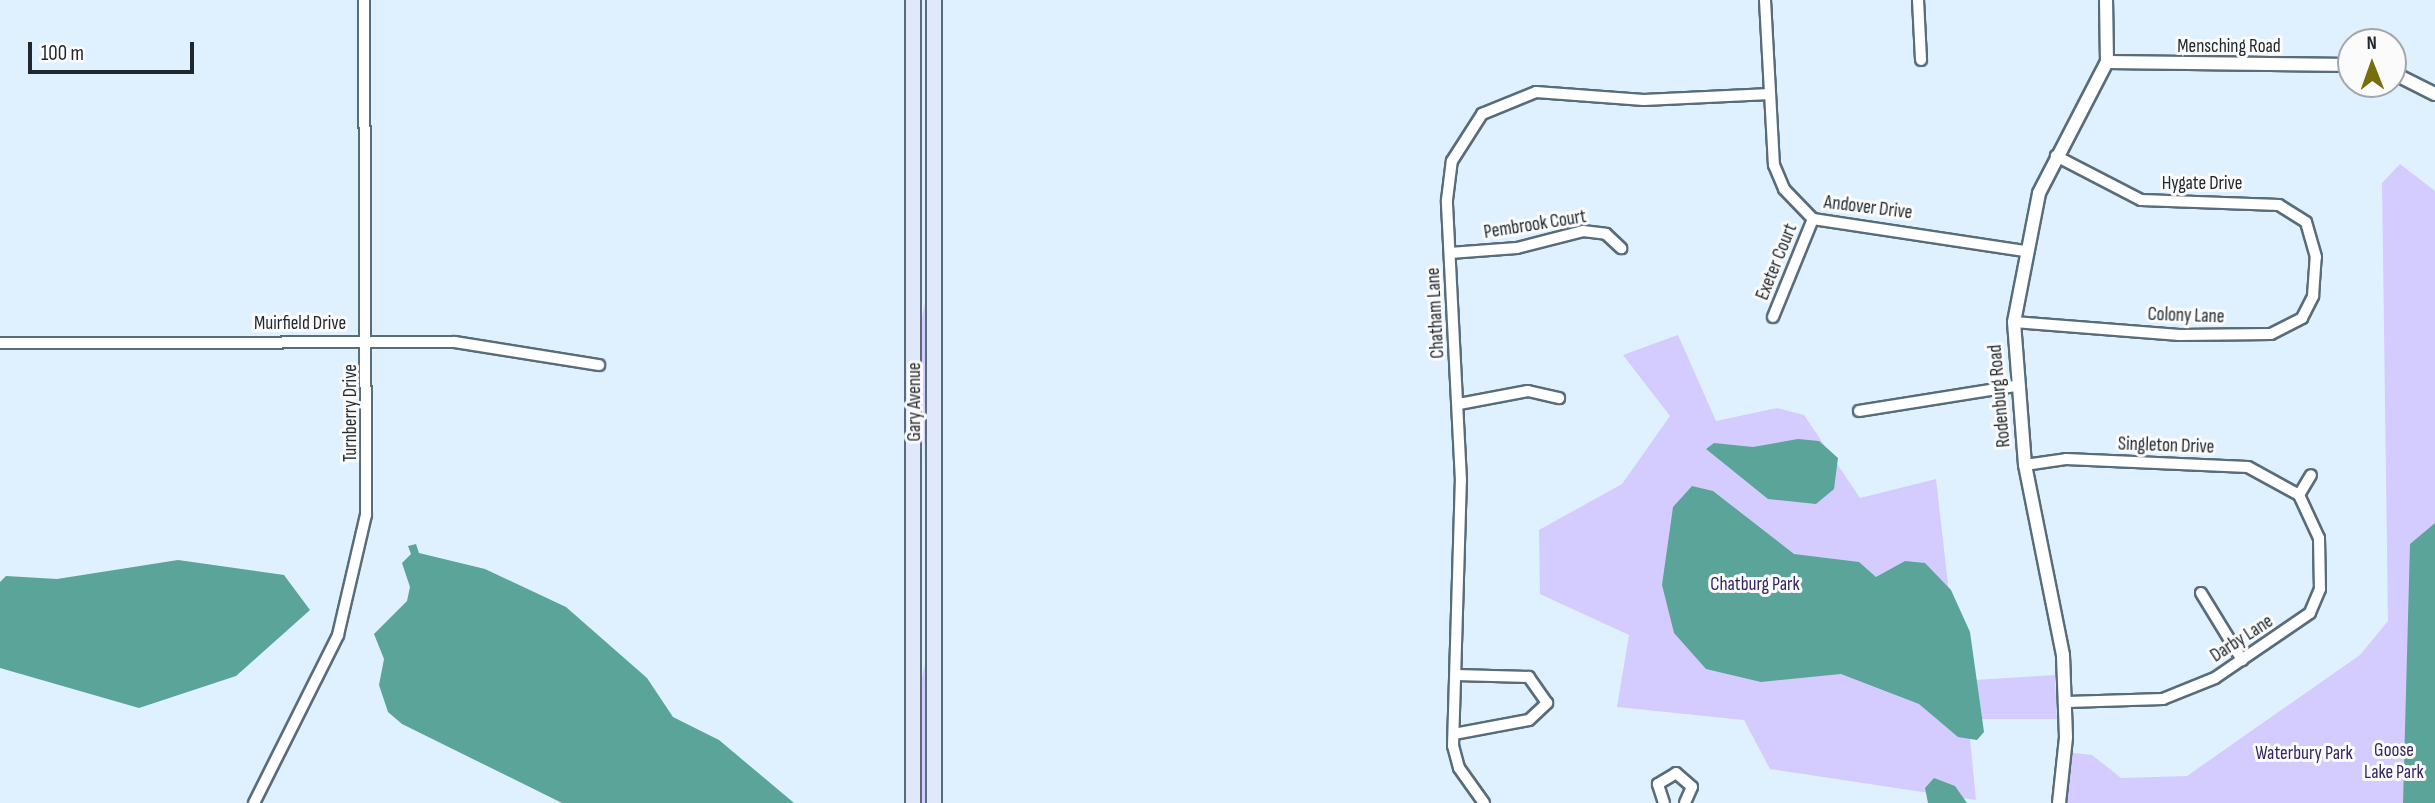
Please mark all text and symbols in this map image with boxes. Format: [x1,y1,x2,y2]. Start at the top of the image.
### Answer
scale bar [32,28,198,72]
north arrow [2337,28,2407,98]
text: N [2366,32,2377,55]
street label: Mensching Road [2177,36,2281,58]
text: 100 m [41,41,84,66]
street label: Hygate Drive [2162,173,2242,195]
street label: Andover Drive [1823,191,1913,225]
street label: Pembrook Court [1482,206,1588,244]
street label: Exeter Court [1751,220,1803,304]
street label: Chatham Lane [1422,267,1450,359]
street label: Colony Lane [2147,303,2225,329]
street label: Muirfield Drive [254,313,346,335]
street label: Rodenburg Road [1984,344,2016,448]
street label: Gary Avenue [904,362,926,442]
street label: Turnberry Drive [340,364,362,462]
street label: Singleton Drive [2117,433,2215,459]
park label: Chatburg Park [1710,574,1800,596]
street label: Darby Lane [2206,610,2278,668]
park label: Goose Lake Park [2364,740,2424,784]
park label: Waterbury Park [2255,743,2353,765]

